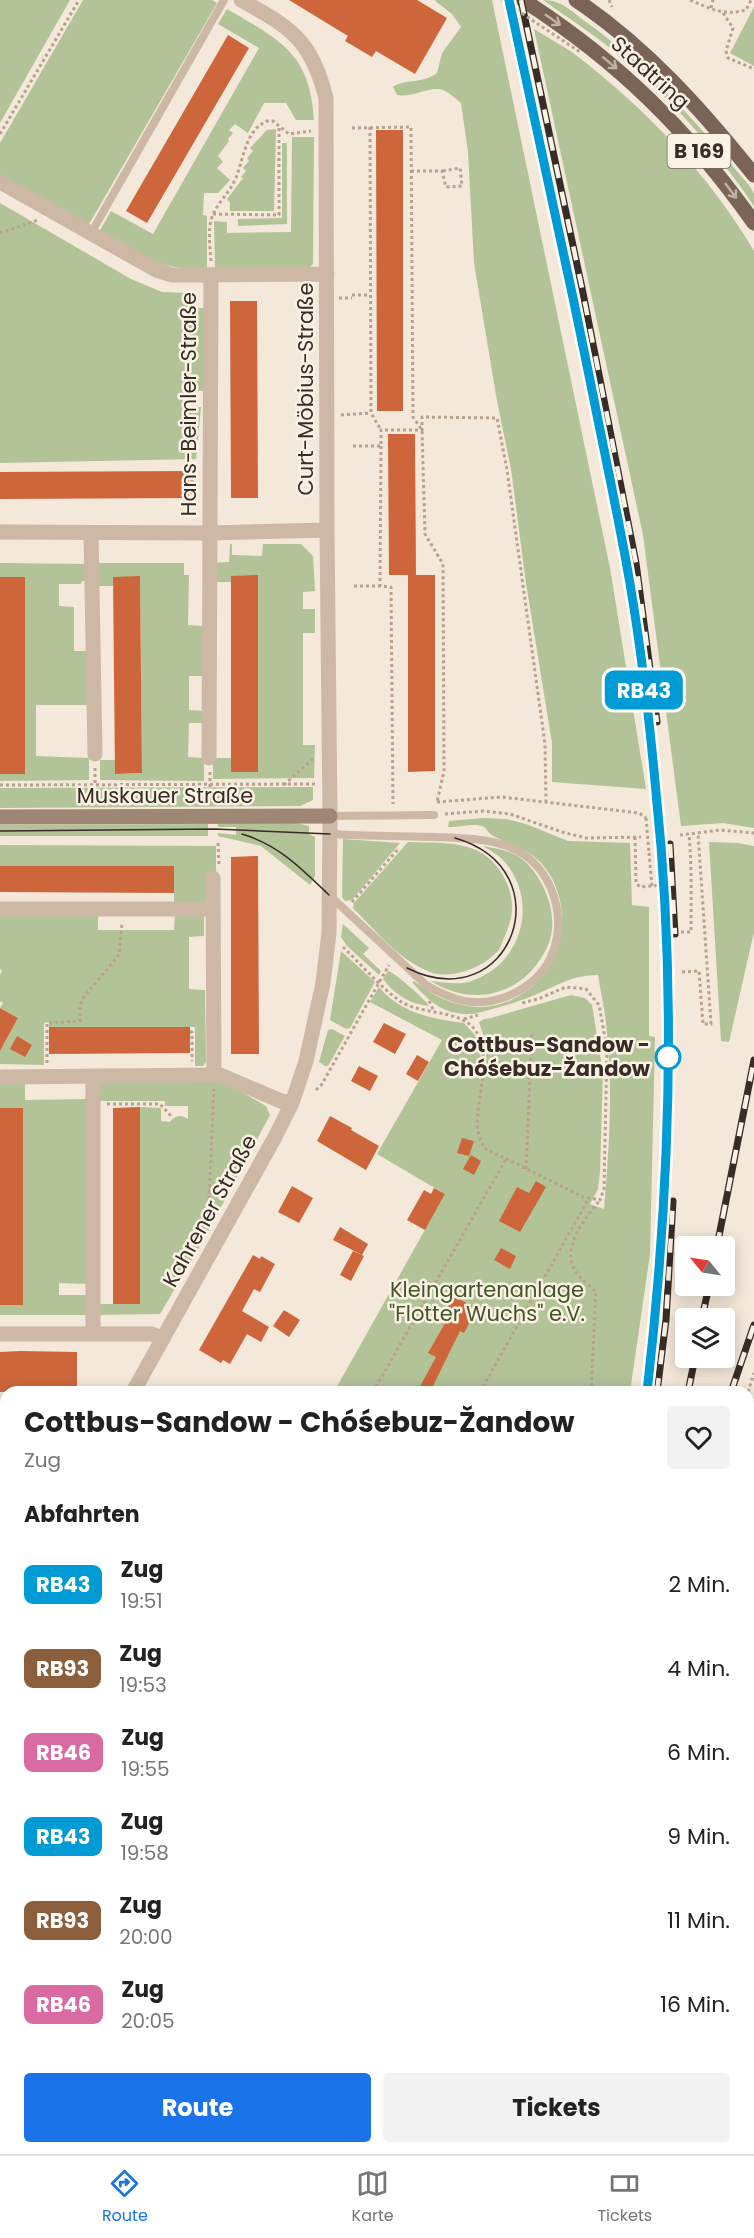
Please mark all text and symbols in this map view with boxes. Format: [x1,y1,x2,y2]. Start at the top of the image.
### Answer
one-way arrow [544,14,561,26]
street label: Stadtring [605,30,696,116]
one-way arrow [602,56,617,70]
road number: B 169 [668,134,730,168]
one-way arrow [725,183,738,199]
street label: Curt-Möbius-Straße [291,283,320,495]
street label: Hans-Beimler-Straße [174,292,203,516]
line badge: RB43 [602,670,686,710]
text: RB43 [617,676,671,705]
street label: Muskauer Straße [77,781,253,810]
place label: Cottbus-Sandow - Chóśebuz-Žandow [444,1030,651,1083]
marker: Cottbus-Sandow - Chóśebuz-Žandow [655,1044,681,1070]
street label: Kahrener Straße [156,1129,264,1292]
north arrow [675,1236,735,1296]
map controls [675,1236,735,1368]
park label: Kleingartenanlage "Flotter Wuchs" e.V. [389,1275,585,1328]
button: layers [675,1308,735,1368]
text: Cottbus-Sandow - Chóśebuz-Žandow [24,1403,575,1442]
button: heart [667,1406,730,1469]
text: Zug [24,1446,61,1474]
text: Abfahrten [24,1499,140,1530]
text: Zug [120,1554,163,1585]
text: 2 Min. [668,1569,730,1600]
text: RB43 [36,1570,90,1599]
text: 19:51 [120,1587,163,1615]
text: Zug [119,1638,162,1669]
text: 4 Min. [667,1653,730,1684]
text: RB93 [36,1654,89,1683]
text: 19:53 [119,1671,167,1699]
text: Zug [121,1722,164,1753]
text: 6 Min. [667,1737,730,1768]
text: RB46 [36,1738,91,1767]
text: 19:55 [121,1755,170,1783]
text: Zug [120,1806,163,1837]
text: 9 Min. [667,1821,730,1852]
text: RB43 [36,1822,90,1851]
text: 19:58 [120,1839,169,1867]
text: Zug [119,1890,162,1921]
text: 11 Min. [667,1905,730,1936]
text: RB93 [36,1906,89,1935]
text: 20:00 [119,1923,173,1951]
text: Zug [121,1974,164,2005]
text: 16 Min. [660,1989,730,2020]
text: RB46 [36,1990,91,2019]
text: 20:05 [121,2007,175,2035]
button: Route [24,2073,371,2142]
button: Tickets [383,2073,730,2142]
tab: Route [102,2167,148,2228]
tab: Karte [352,2167,394,2228]
tab: Tickets [597,2167,652,2228]

